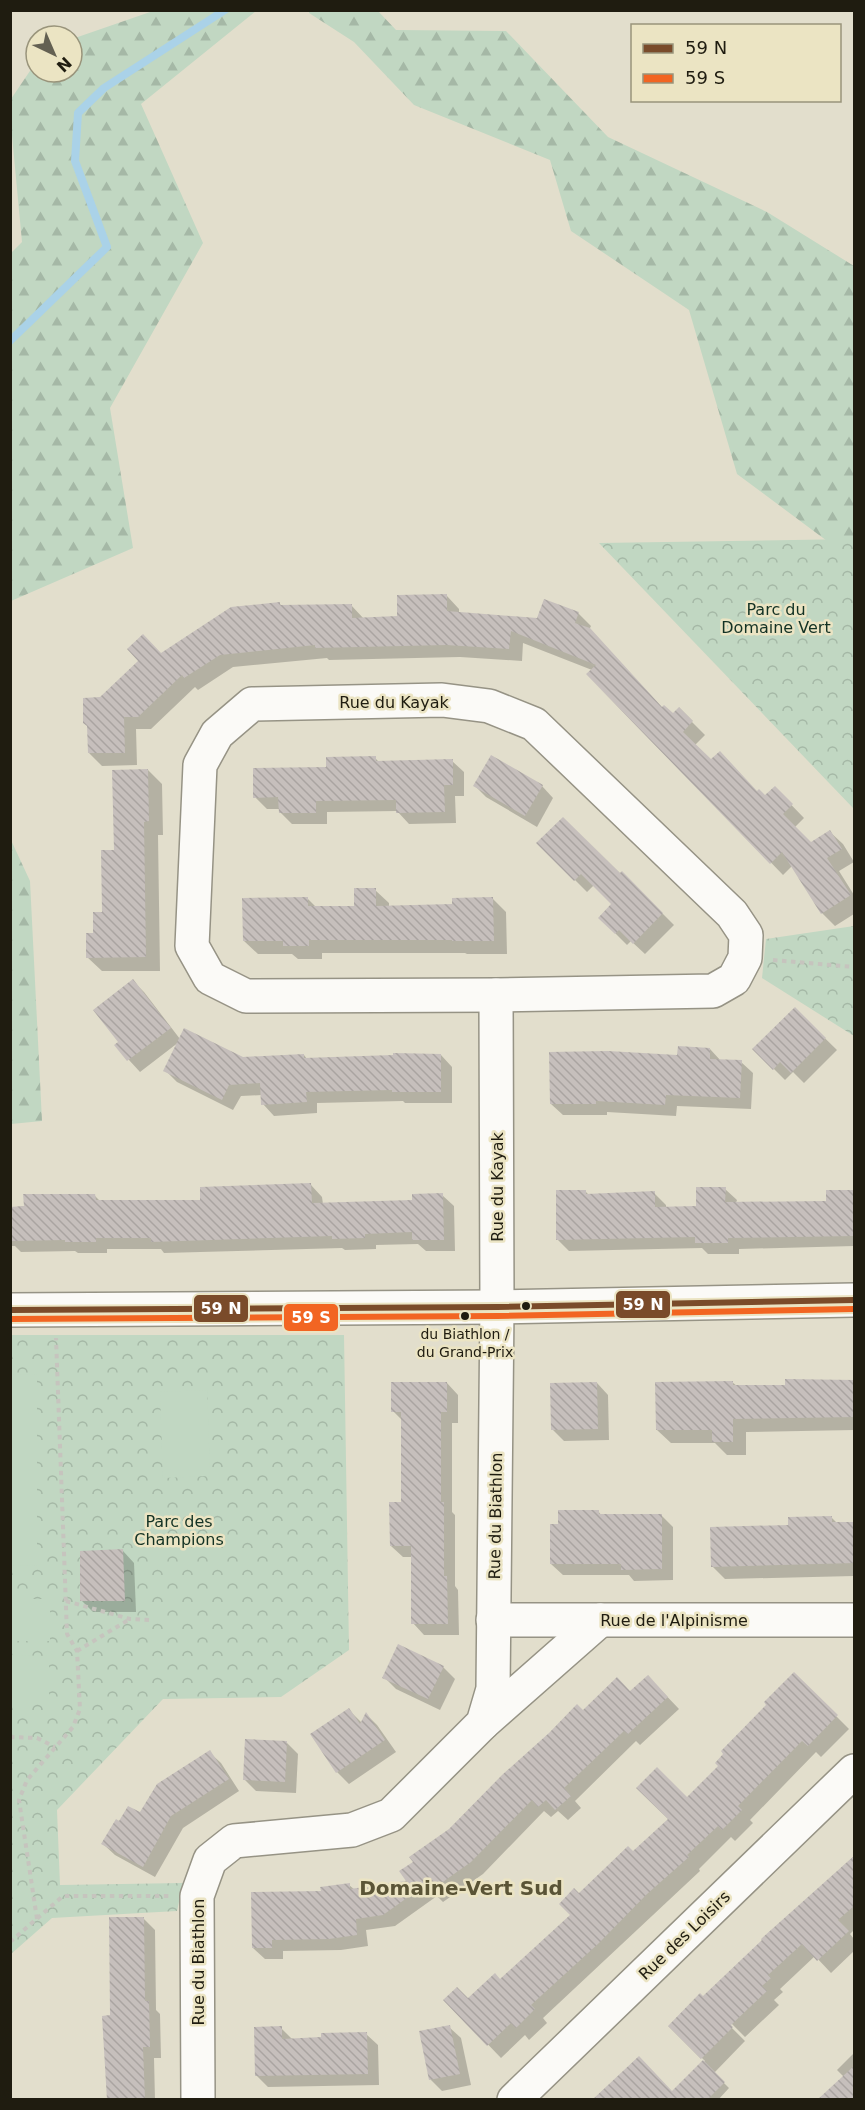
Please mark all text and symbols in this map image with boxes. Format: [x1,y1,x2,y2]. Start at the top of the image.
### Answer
north arrow [24,24,84,84]
legend [631,24,841,102]
text: 59 N [685,37,727,58]
text: N [53,53,75,76]
text: 59 S [685,67,725,88]
park label: Parc du Domaine Vert [721,600,831,637]
street label: Rue du Kayak [339,693,449,712]
street label: Rue du Kayak [488,1132,507,1242]
line badge: 59 N [615,1290,671,1319]
line badge: 59 N [193,1294,249,1323]
text: 59 N [622,1295,664,1314]
text: 59 N [200,1299,242,1318]
unlabelled marker [520,1300,532,1312]
line badge: 59 S [283,1303,339,1332]
text: 59 S [291,1308,331,1327]
marker: du Biathlon / du Grand-Prix [459,1310,471,1322]
place label: du Biathlon / du Grand-Prix [417,1326,513,1360]
street label: Rue du Biathlon [485,1452,506,1580]
park label: Parc des Champions [134,1512,224,1549]
street label: Rue de l'Alpinisme [600,1611,748,1630]
district label: Domaine-Vert Sud [359,1876,563,1900]
street label: Rue des Loisirs [635,1887,734,1984]
street label: Rue du Biathlon [189,1899,208,2025]

